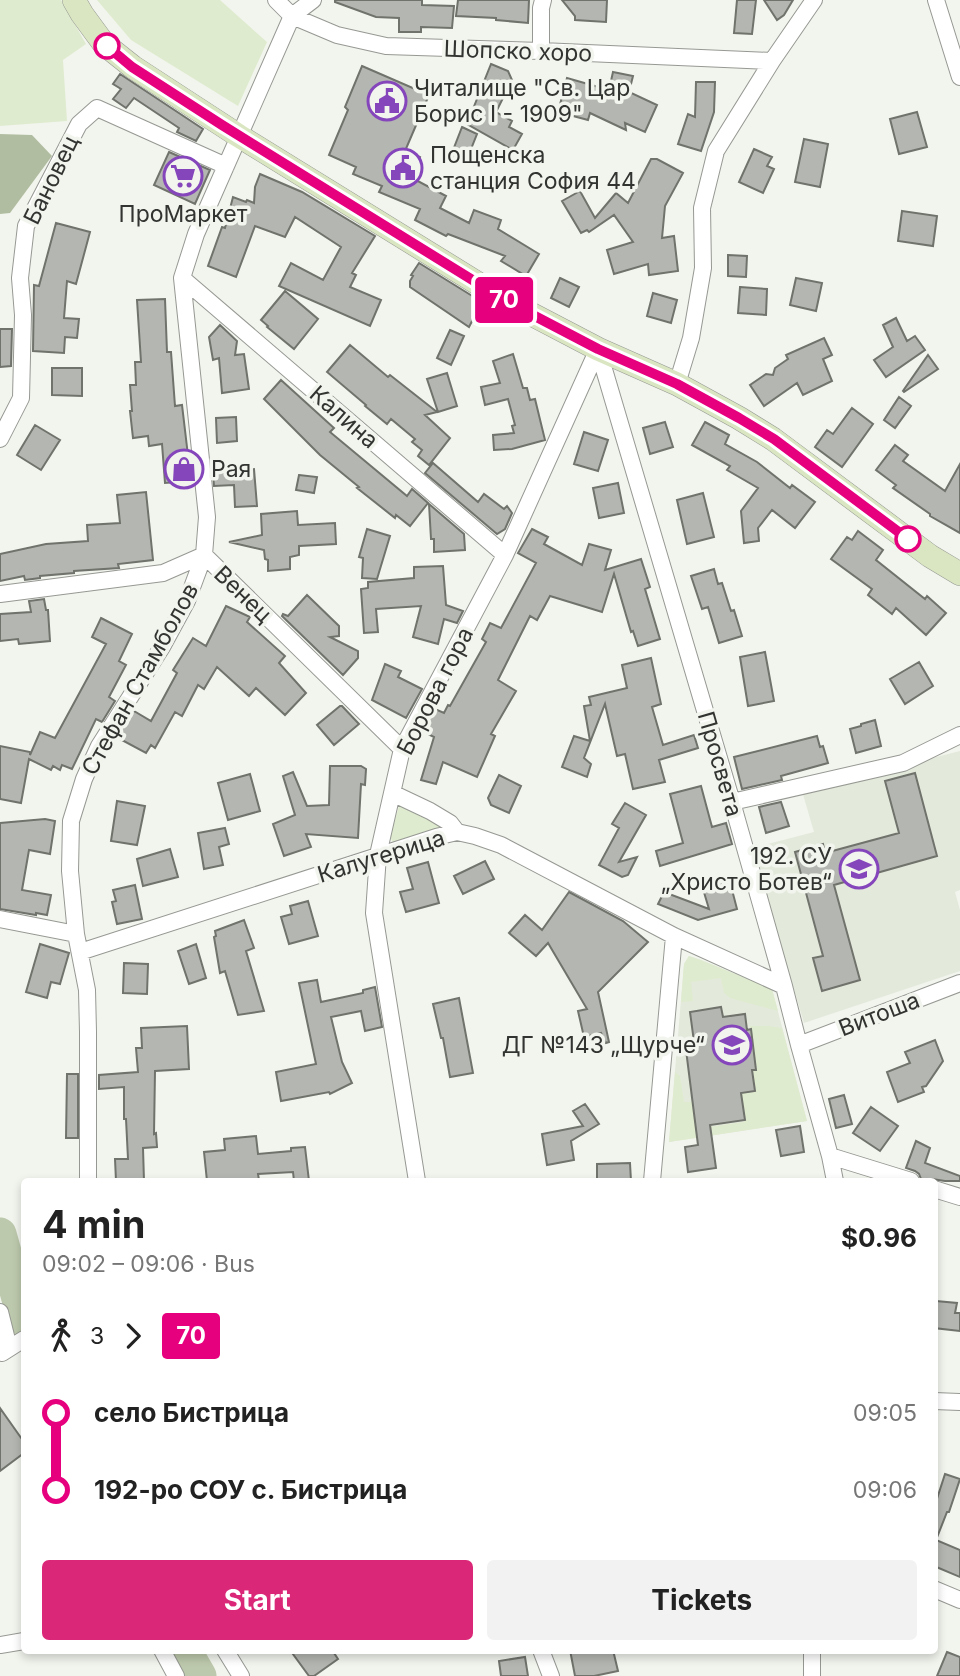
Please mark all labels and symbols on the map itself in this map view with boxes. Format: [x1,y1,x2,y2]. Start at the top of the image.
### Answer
unlabelled marker [94,33,120,59]
street label: Шопско хоро [443,34,593,68]
place label: Читалище "Св. Цар Борис I - 1909" [414,74,630,128]
public building icon: Читалище "Св. Цар Борис I - 1909" [366,80,408,122]
street label: Бановец [18,131,85,229]
place label: Пощенска станция София 44 [430,141,636,195]
public building icon: Пощенска станция София 44 [382,147,424,189]
supermarket icon: ПроМаркет [162,155,204,197]
place label: ПроМаркет [119,200,248,228]
line badge: 70 [472,277,536,323]
street label: Калина [304,380,384,454]
shop icon: Рая [163,448,205,490]
place label: Рая [211,455,251,483]
unlabelled marker [895,526,921,552]
street label: Венец [208,560,278,628]
street label: Стефан Стамболов [76,578,204,780]
street label: Борова гора [391,622,479,760]
street label: Просвета [692,708,748,820]
street label: Калугерица [314,823,448,889]
place label: 192. СУ „Христо Ботев“ [661,842,832,896]
school or university icon: 192. СУ „Христо Ботев“ [838,848,880,890]
street label: Витоша [834,986,924,1042]
school or university icon: ДГ №143 „Щурче“ [711,1024,753,1066]
place label: ДГ №143 „Щурче“ [502,1031,705,1059]

